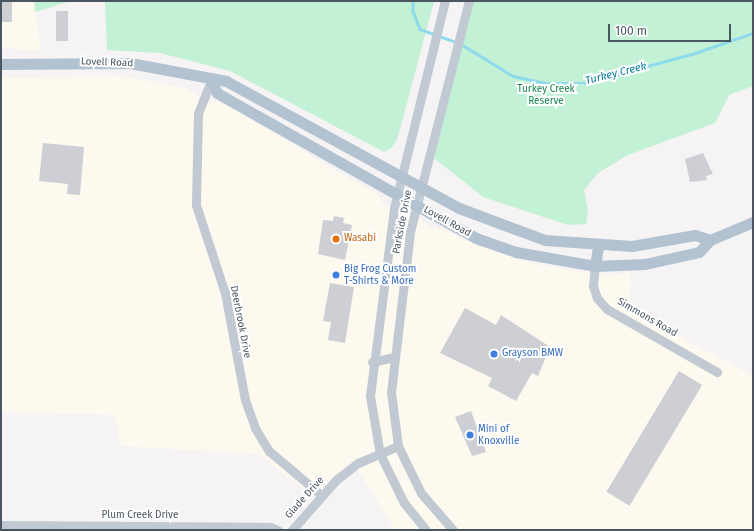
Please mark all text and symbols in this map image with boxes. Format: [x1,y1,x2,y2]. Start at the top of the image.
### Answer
scale bar [610,16,733,42]
text: 100 m [615,24,647,38]
street label: Lovell Road [81,56,133,70]
water label: Turkey Creek [584,60,648,88]
park label: Turkey Creek Reserve [517,83,575,106]
street label: Parkside Drive [391,189,415,255]
street label: Lovell Road [421,204,473,240]
place label: Wasabi [344,233,376,245]
marker: Wasabi [331,234,341,244]
place label: Big Frog Custom T-Shirts & More [344,263,416,286]
marker: Big Frog Custom T-Shirts & More [331,270,341,280]
street label: Deerbrook Drive [227,285,253,359]
street label: Simmons Road [615,296,679,340]
place label: Grayson BMW [502,348,563,360]
marker: Grayson BMW [489,349,499,359]
place label: Mini of Knoxville [478,423,519,446]
marker: Mini of Knoxville [465,430,475,440]
street label: Glade Drive [283,475,327,521]
street label: Plum Creek Drive [102,510,178,522]

